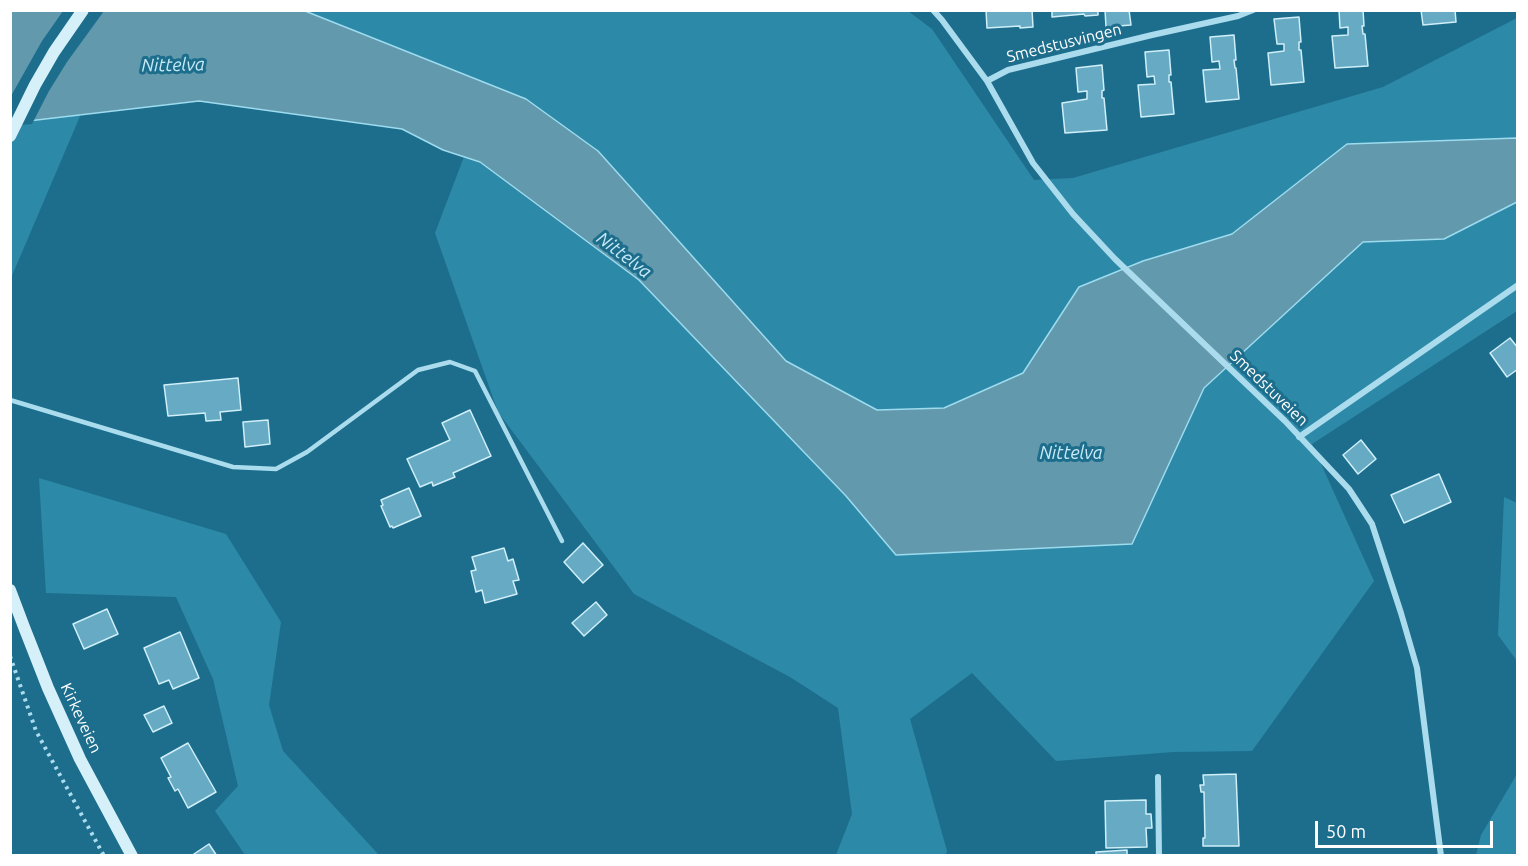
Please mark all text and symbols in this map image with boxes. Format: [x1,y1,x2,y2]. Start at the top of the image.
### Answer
street label: Smedstusvingen [1005,19,1123,67]
water label: Nittelva [141,54,205,76]
water label: Nittelva [592,227,656,283]
street label: Smedstuveien [1226,346,1312,430]
water label: Nittelva [1039,442,1103,464]
street label: Kirkeveien [56,680,106,756]
scale bar [1318,809,1496,847]
text: 50 m [1326,821,1366,841]

